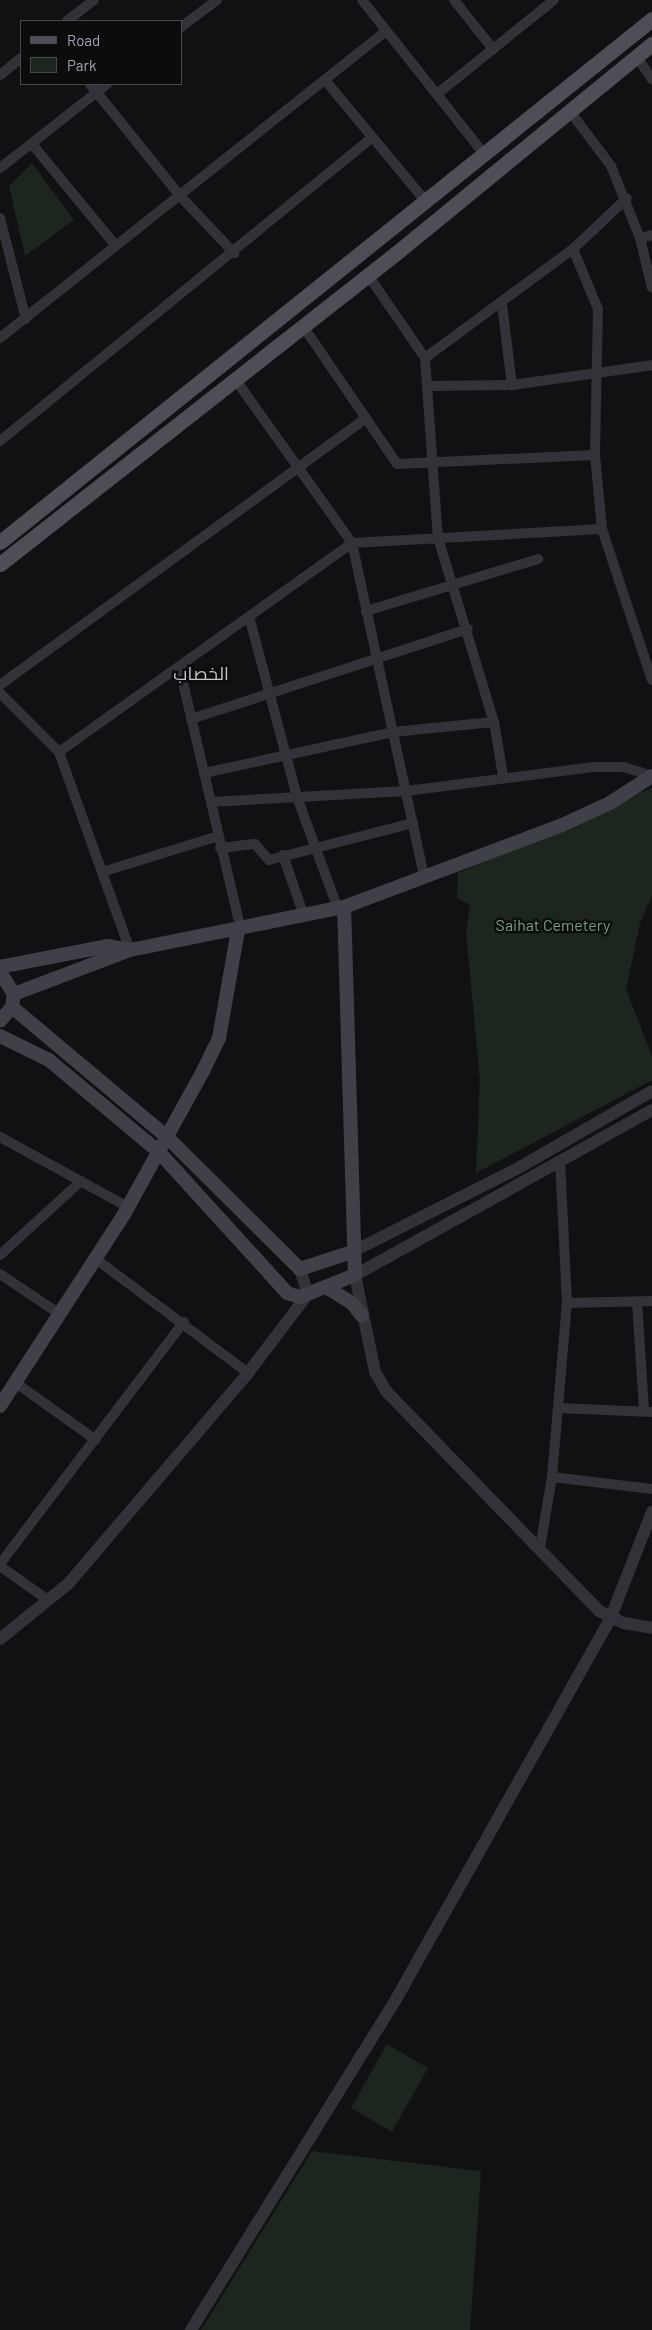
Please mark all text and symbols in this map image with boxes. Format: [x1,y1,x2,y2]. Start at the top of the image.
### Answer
legend [20,20,182,85]
text: Road [67,31,100,49]
text: Park [67,56,96,74]
district label: الخصاب [173,662,229,684]
park label: Saihat Cemetery [496,915,610,935]

